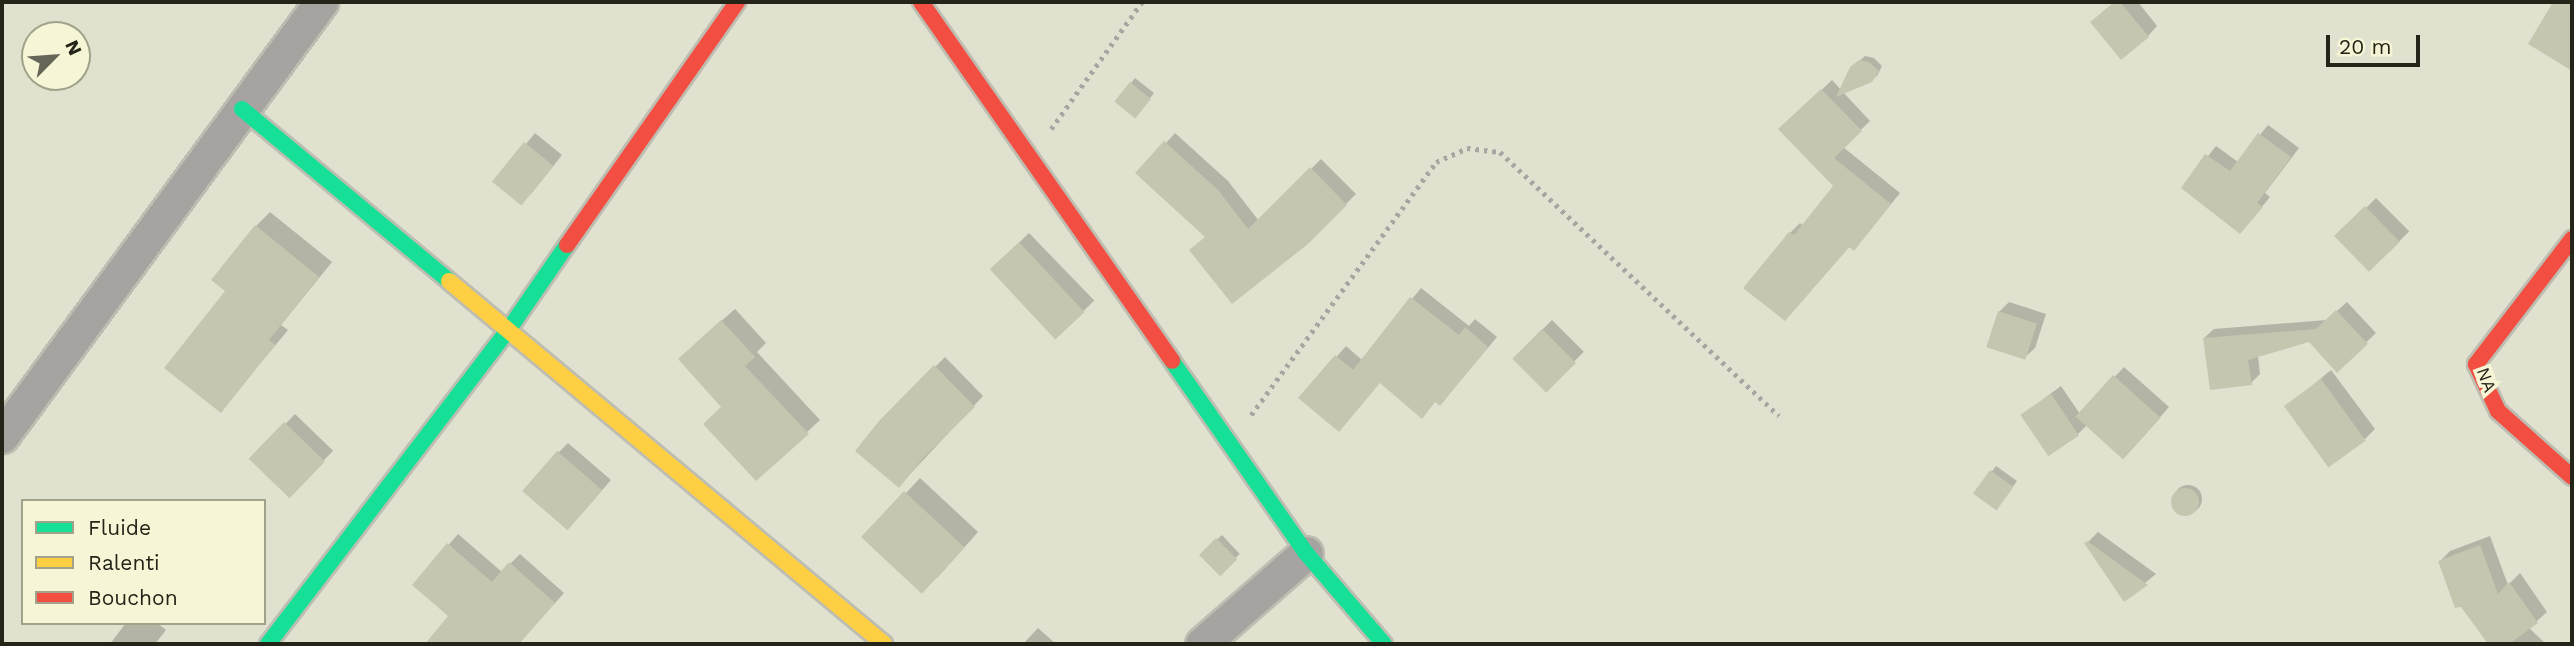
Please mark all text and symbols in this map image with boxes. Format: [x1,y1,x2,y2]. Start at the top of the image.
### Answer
north arrow [21,21,91,91]
scale bar [2329,21,2424,65]
text: 20 m [2339,34,2391,59]
text: N [60,37,87,59]
street label: NA [2472,365,2500,395]
legend [21,499,266,625]
text: Fluide [88,515,151,540]
text: Ralenti [88,550,160,575]
text: Bouchon [88,585,178,610]

